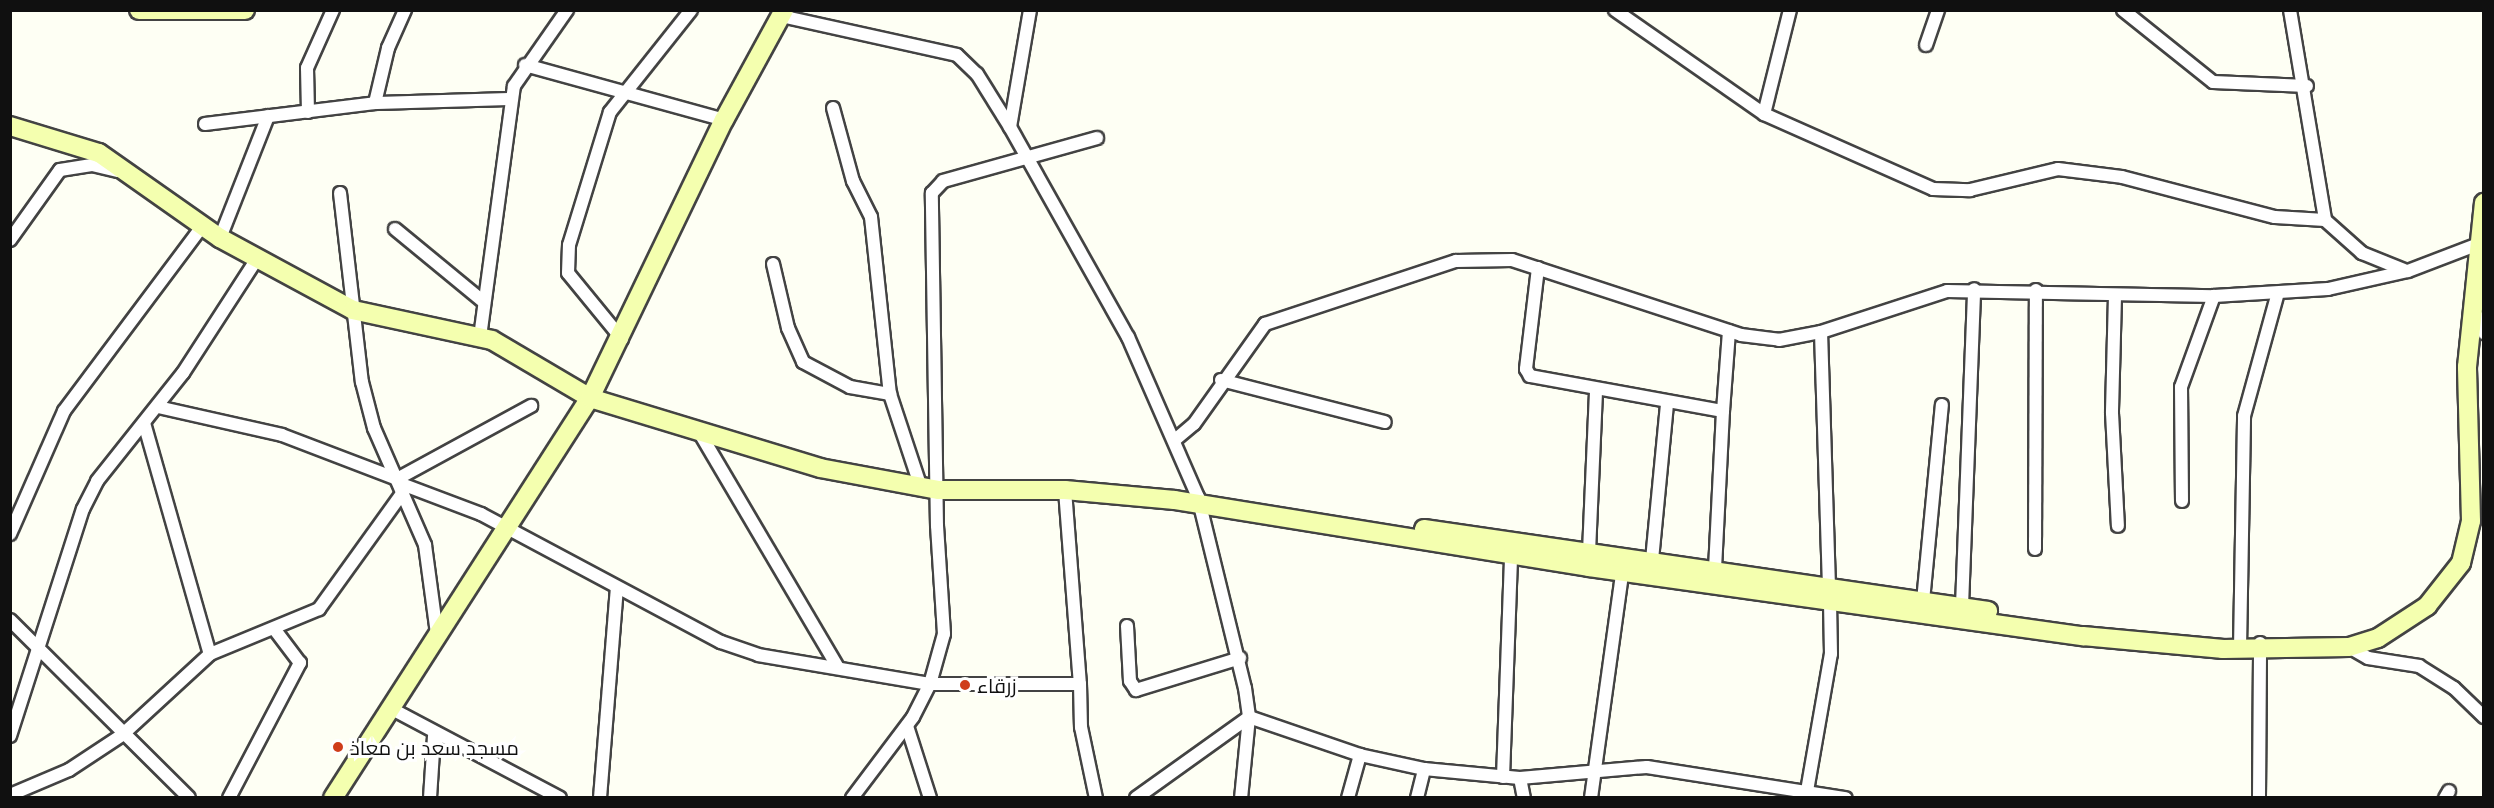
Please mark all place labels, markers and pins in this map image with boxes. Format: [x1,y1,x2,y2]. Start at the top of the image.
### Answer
place label: زرقاء [977,673,1016,697]
marker: زرقاء [958,678,972,692]
place label: مسجد سعد بن معاذ [350,735,519,759]
marker: مسجد سعد بن معاذ [331,740,345,754]

